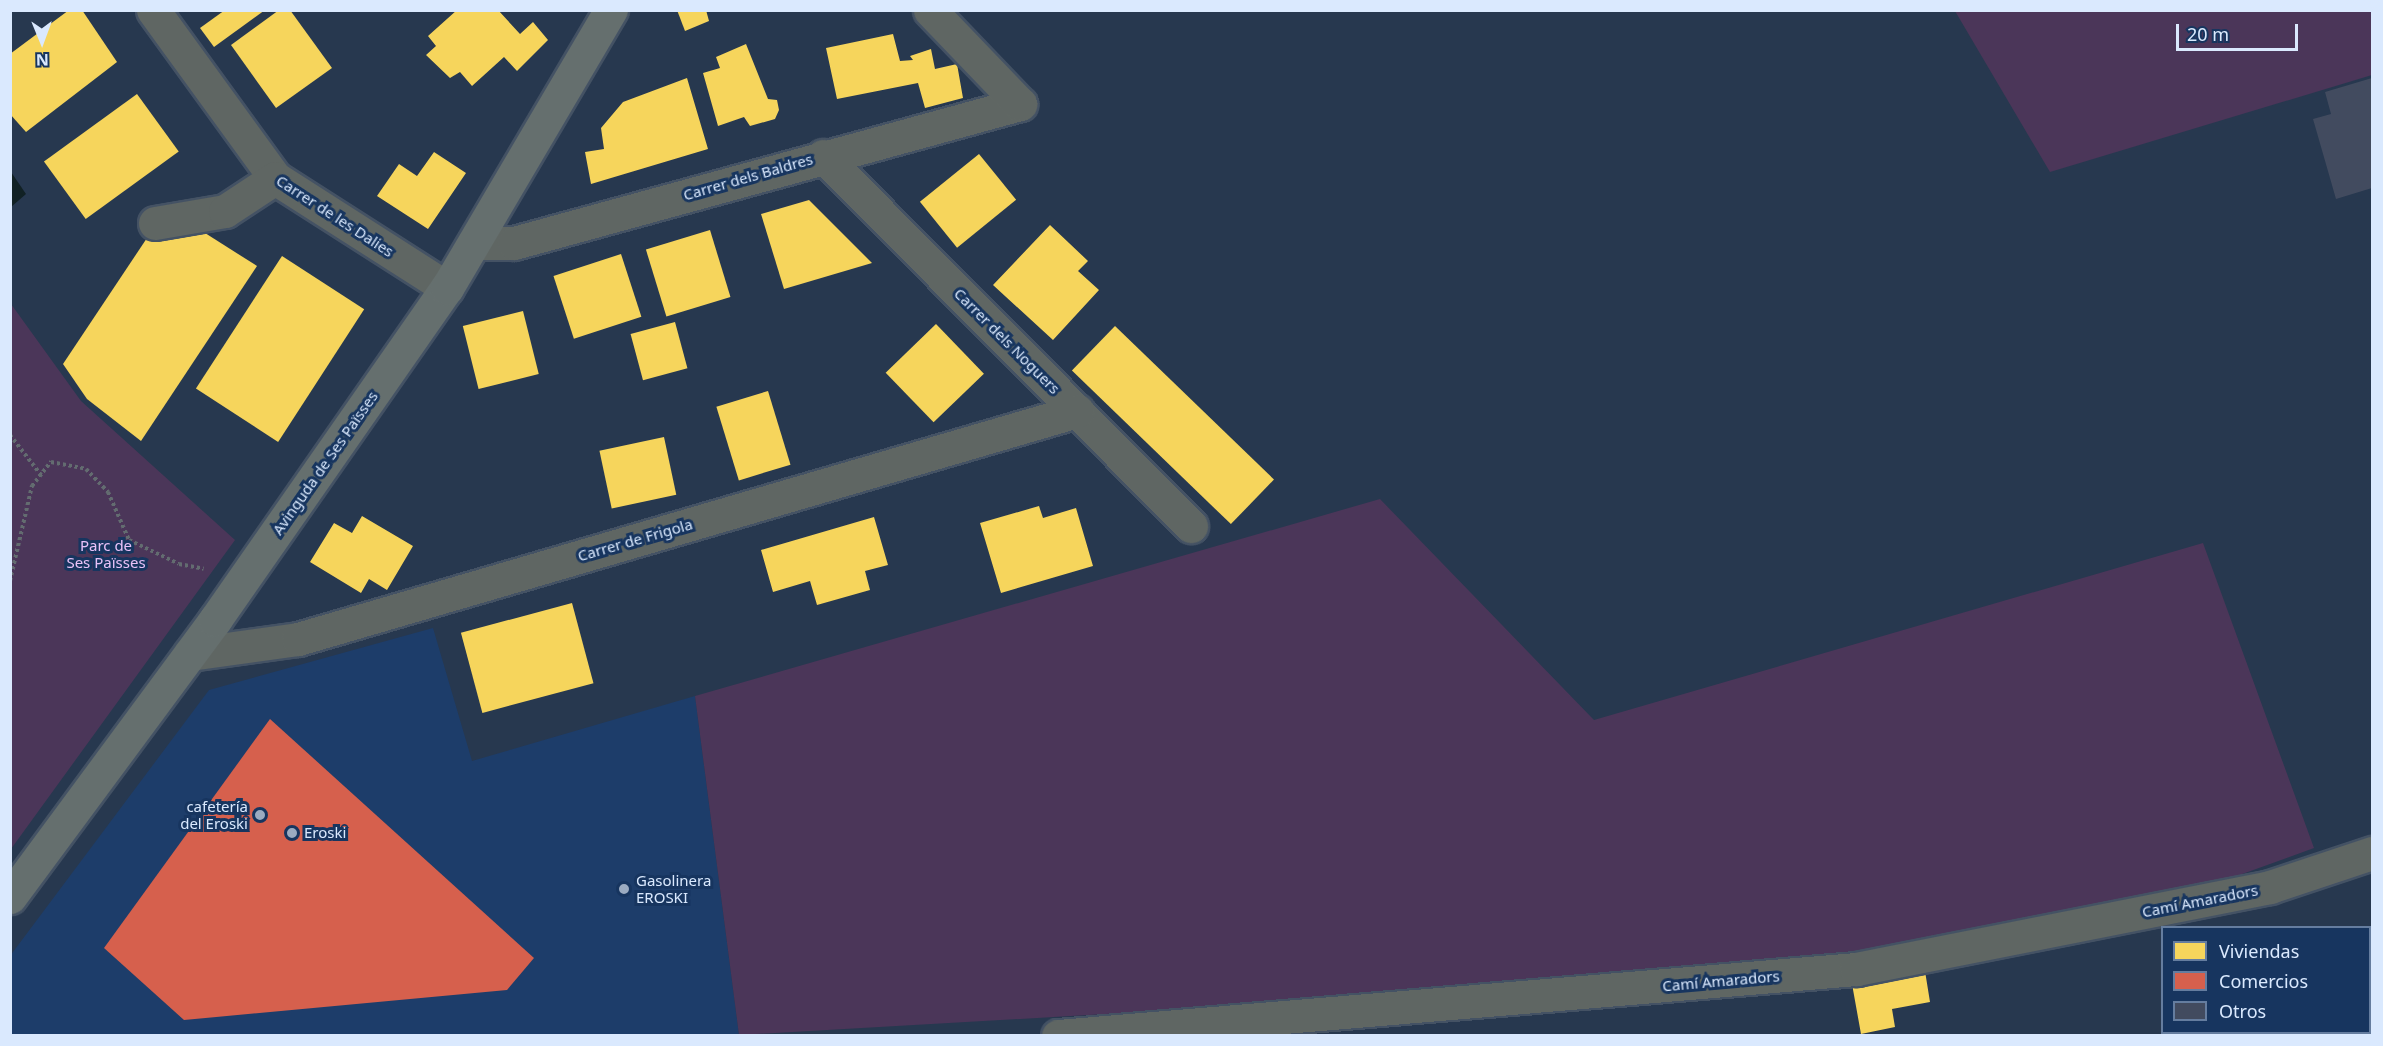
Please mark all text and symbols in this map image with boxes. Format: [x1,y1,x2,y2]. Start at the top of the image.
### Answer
north arrow [12,12,72,72]
scale bar [2179,12,2300,50]
text: 20 m [2187,22,2229,46]
text: N [36,49,49,71]
street label: Carrer dels Baldres [681,150,815,204]
street label: Carrer de les Dalies [273,171,397,261]
street label: Carrer dels Noguers [950,284,1064,398]
street label: Avinguda de Ses Païsses [269,388,381,538]
street label: Carrer de Frigola [576,515,694,565]
park label: Parc de Ses Païsses [66,536,146,571]
place label: cafetería del Eroski [180,797,248,832]
marker: cafetería del Eroski [253,808,267,822]
place label: Eroski [304,824,346,842]
marker: Eroski [285,826,299,840]
place label: Gasolinera EROSKI [636,871,711,906]
street label: Camí Amaradors [2141,881,2259,921]
marker: Gasolinera EROSKI [617,882,631,896]
legend [2161,926,2371,1034]
text: Viviendas [2219,939,2299,963]
street label: Camí Amaradors [1662,967,1780,995]
text: Comercios [2219,969,2308,993]
text: Otros [2219,999,2266,1023]

